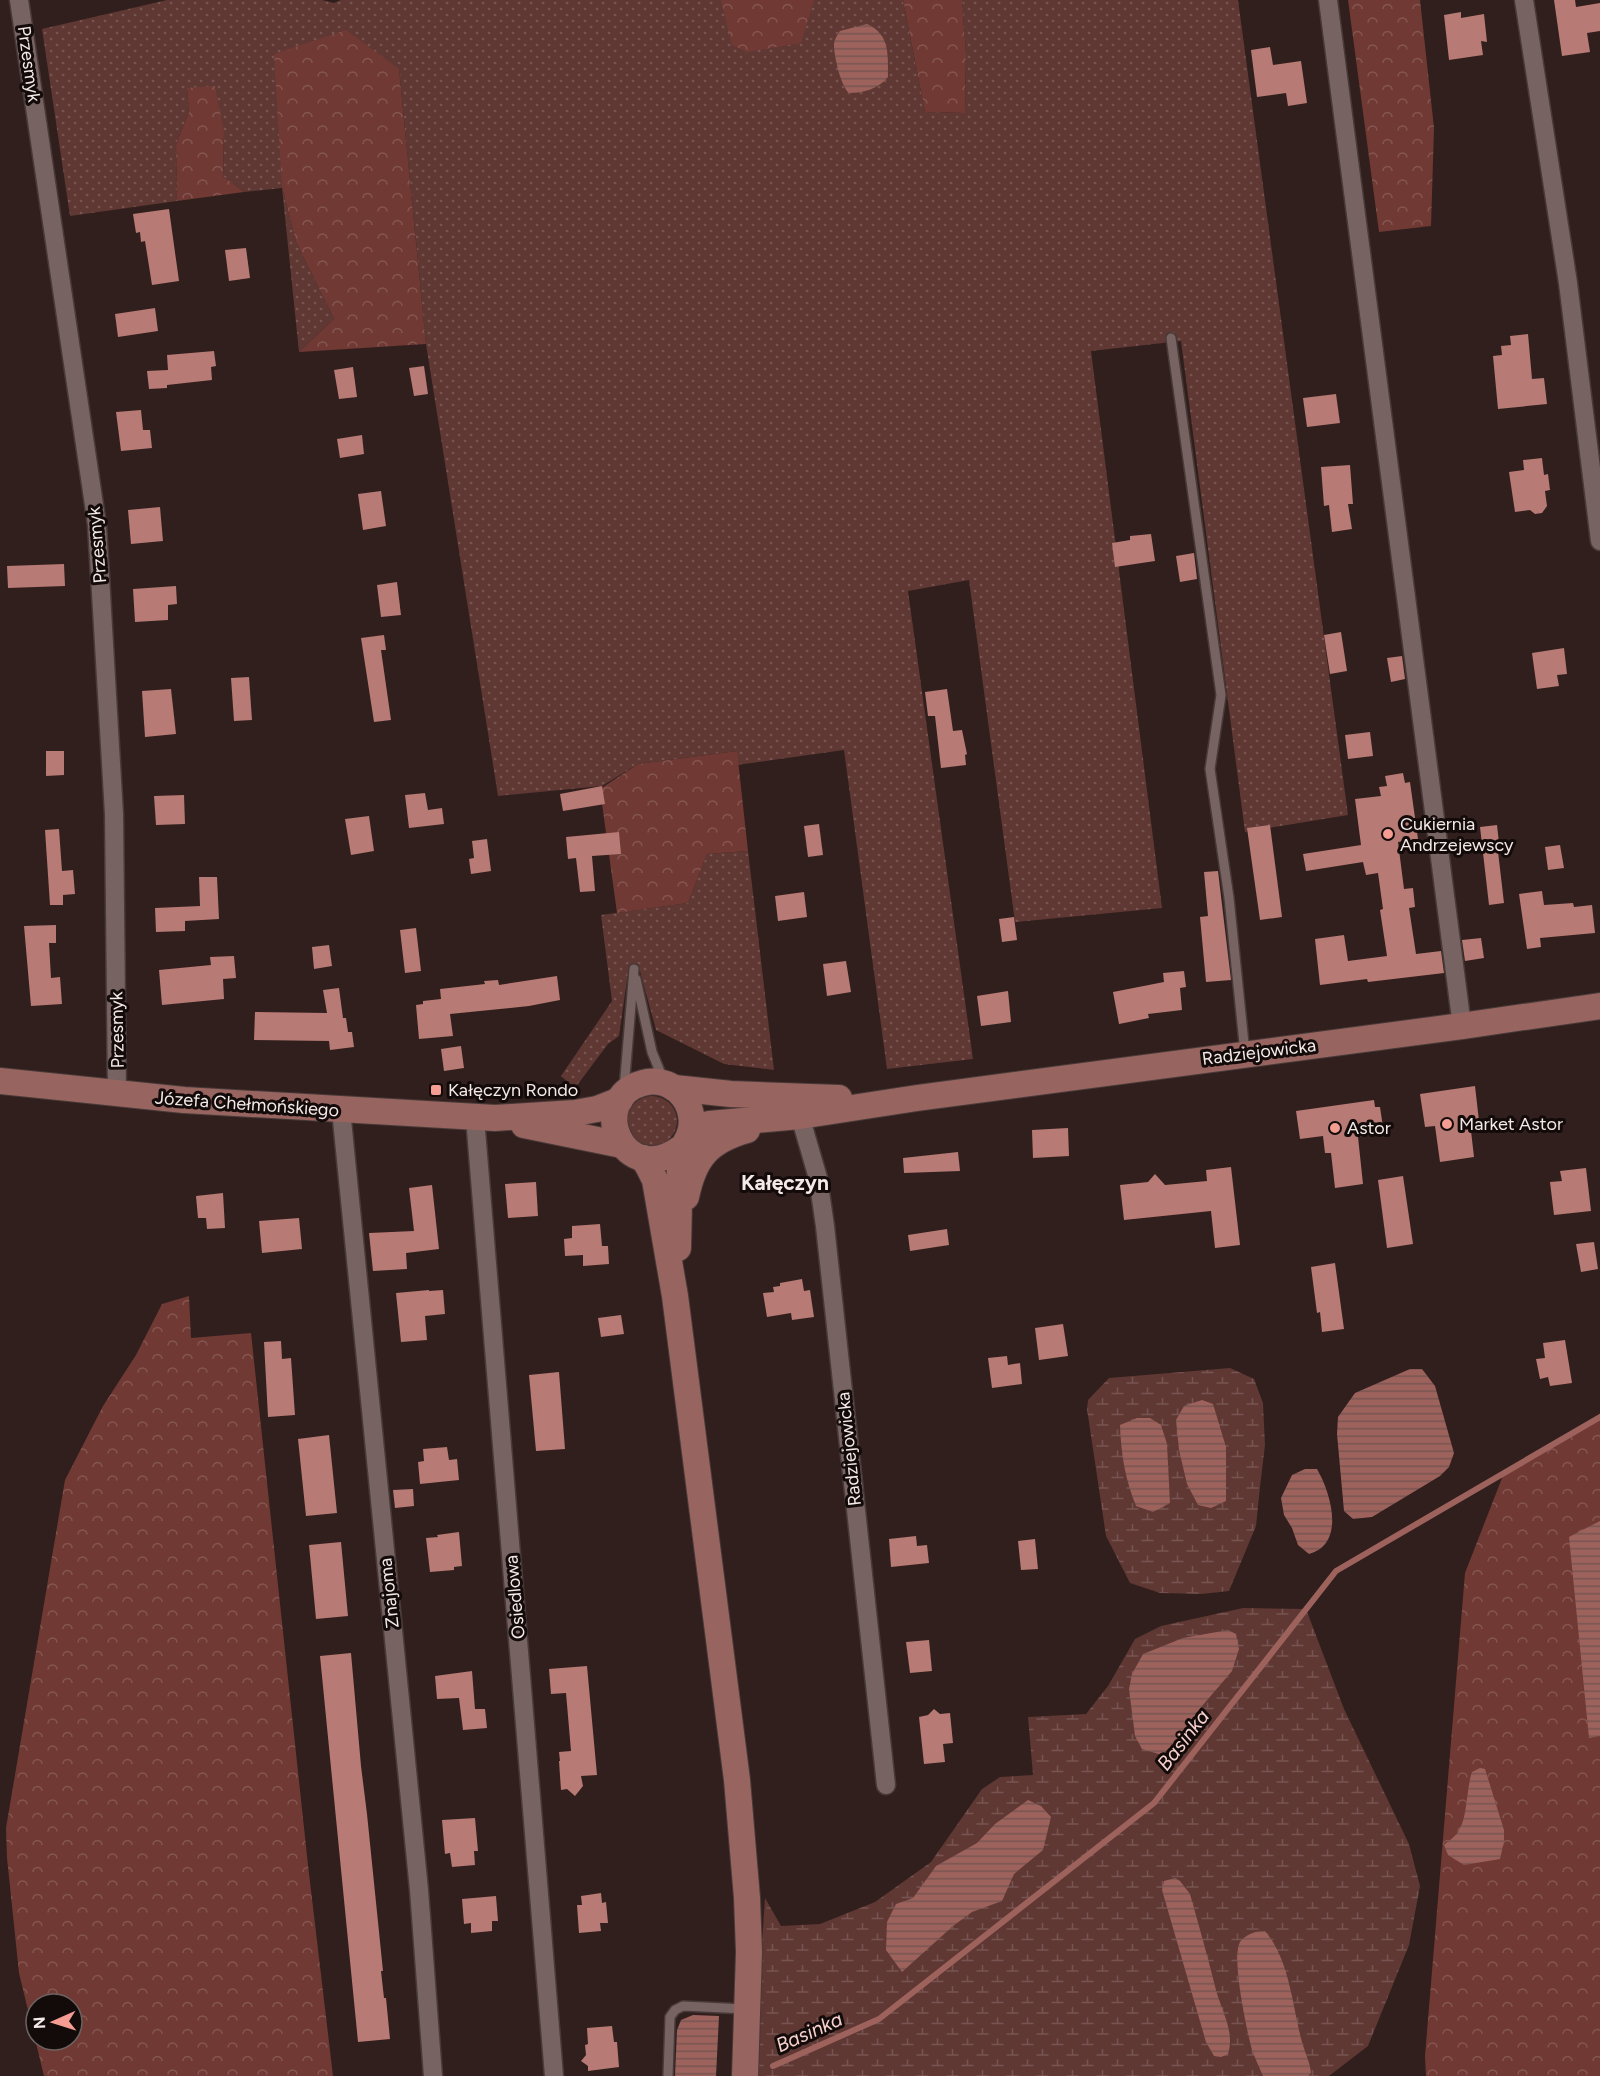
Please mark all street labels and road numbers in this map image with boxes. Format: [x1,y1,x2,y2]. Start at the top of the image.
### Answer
street label: Przesmyk [13,24,45,104]
street label: Przesmyk [83,505,111,584]
street label: Przesmyk [105,991,129,1069]
street label: Radziejowicka [1201,1034,1317,1070]
street label: Józefa Chełmońskiego [154,1087,340,1121]
street label: Radziejowicka [832,1391,866,1507]
street label: Osiedlowa [500,1554,530,1640]
street label: Znajoma [374,1557,404,1629]

